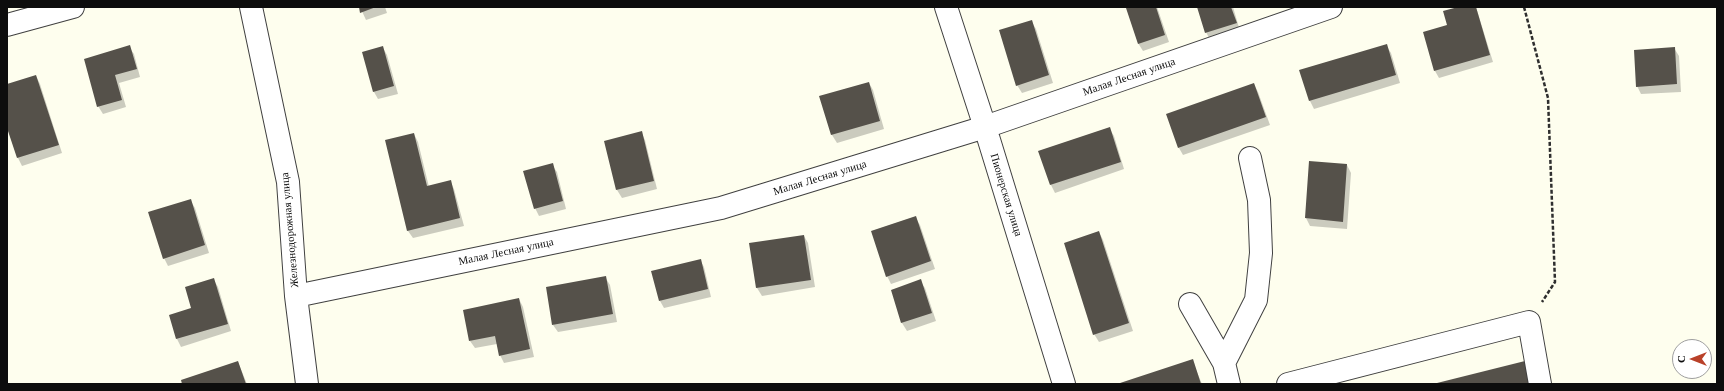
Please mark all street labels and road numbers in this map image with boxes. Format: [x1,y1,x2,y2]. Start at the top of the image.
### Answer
street label: Малая Лесная улица [1081,55,1177,99]
street label: Пионерская улица [987,152,1025,238]
street label: Малая Лесная улица [772,158,868,198]
street label: Железнодорожная улица [278,172,302,288]
street label: Малая Лесная улица [457,235,555,269]

